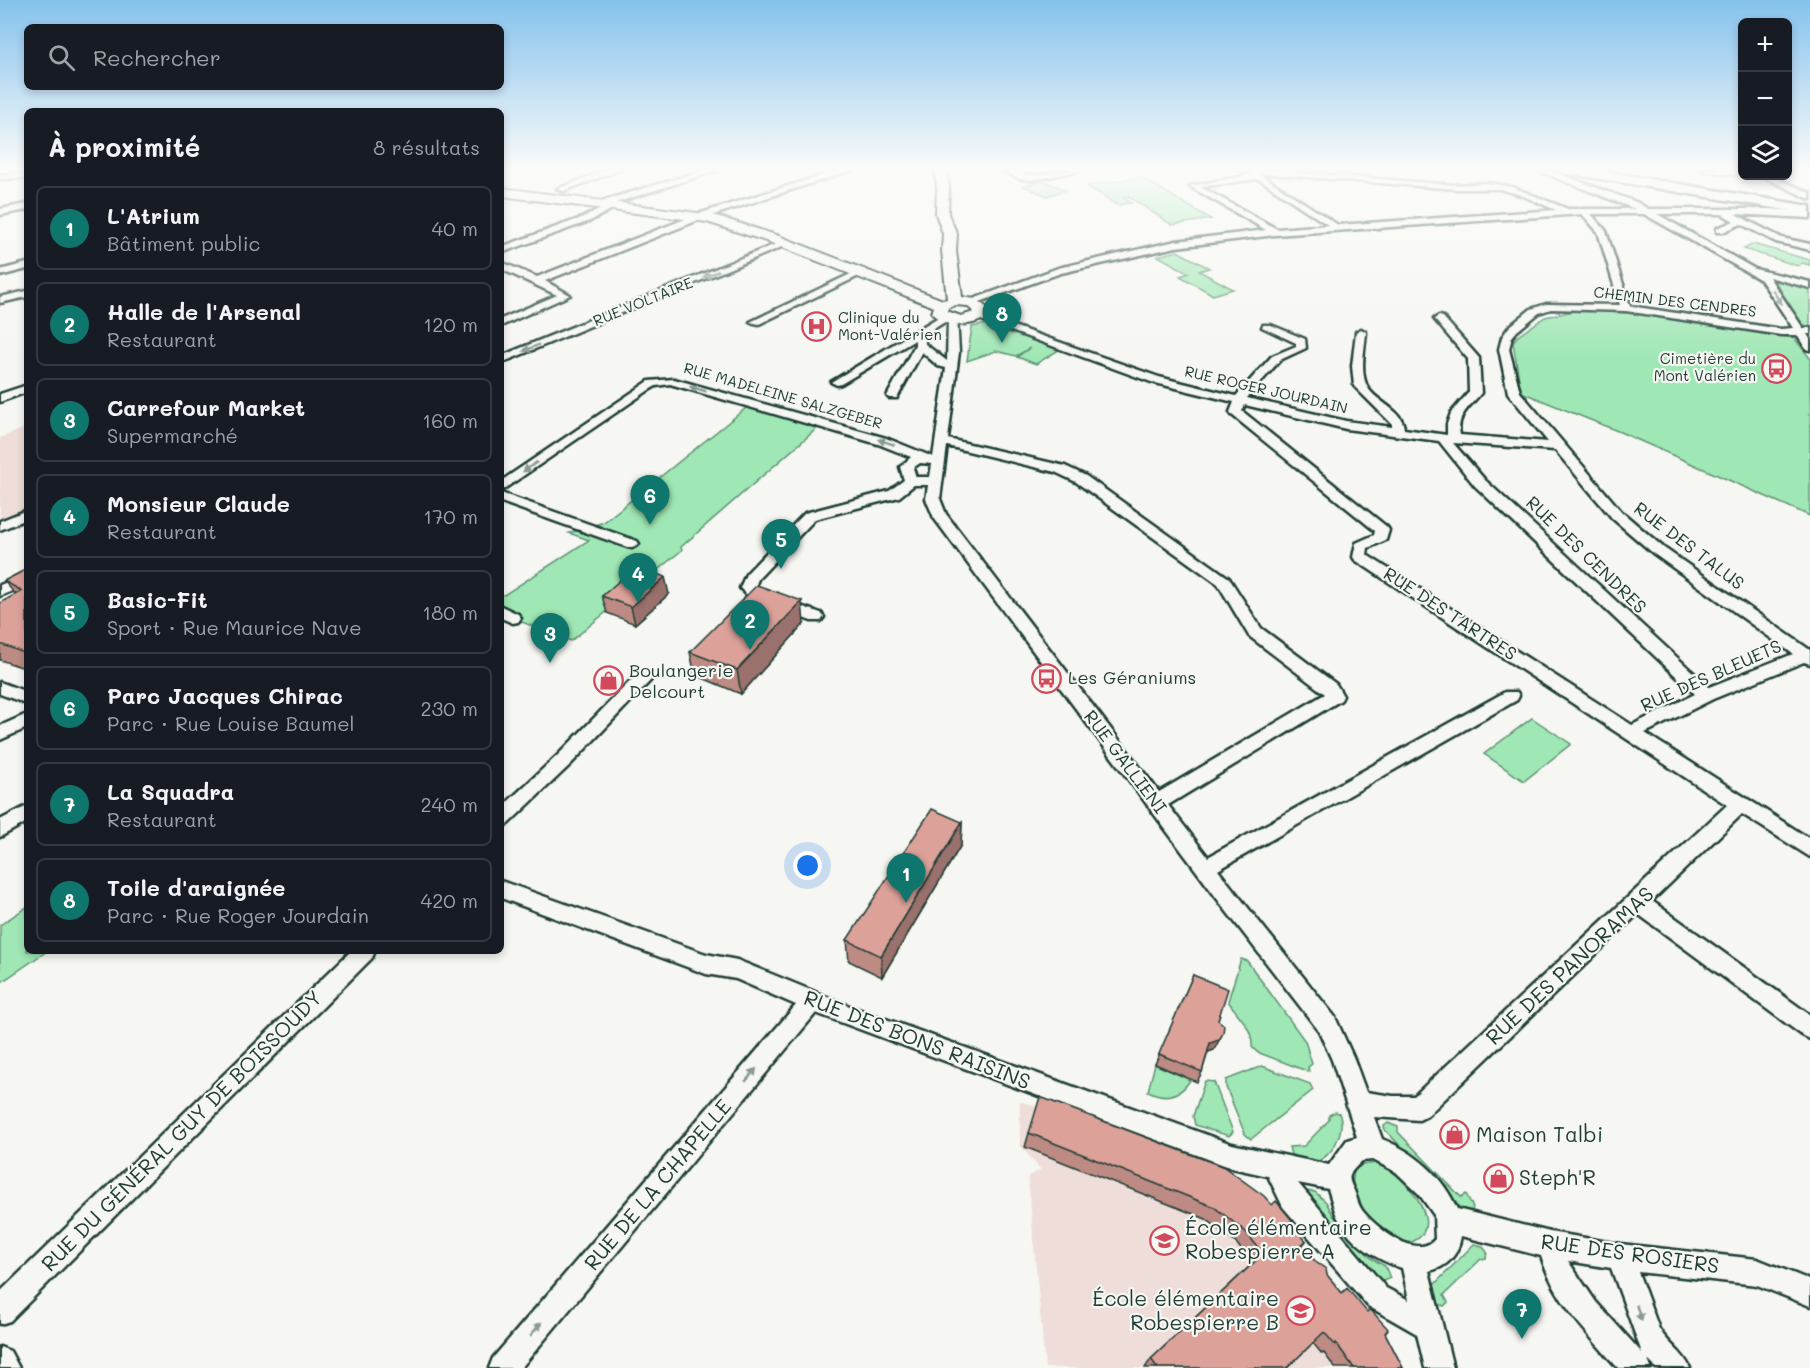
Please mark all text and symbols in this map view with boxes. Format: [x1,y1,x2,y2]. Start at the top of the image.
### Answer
map controls [1738,18,1792,180]
button: + [1738,18,1792,72]
search box [24,24,504,90]
icon: search [45,41,78,74]
text: Rechercher [93,43,221,72]
button: − [1738,72,1792,126]
button: layers [1738,126,1792,180]
text: À proximité [48,130,200,164]
text: 8 résultats [373,134,480,160]
text: L'Atrium [107,201,200,230]
text: 1 [65,215,74,241]
text: 40 m [432,215,478,241]
text: Bâtiment public [107,230,260,256]
one-way arrow [702,270,720,279]
street label: RUE VOLTAIRE [590,272,696,330]
street label: CHEMIN DES CENDRES [1593,281,1758,321]
one-way arrow [1772,289,1783,305]
pin: 8 [982,294,1022,343]
text: Halle de l'Arsenal [107,297,301,326]
place label: Clinique du Mont-Valérien [838,307,942,344]
text: 2 [64,311,75,337]
text: 120 m [423,311,478,337]
hospital icon: Clinique du Mont-Valérien [801,311,833,343]
text: Restaurant [107,326,217,352]
one-way arrow [521,343,539,353]
place label: Cimetière du Mont Valérien [1654,348,1756,385]
bus stop icon: Cimetière du Mont Valérien [1761,352,1793,384]
street label: RUE MADELEINE SALZGEBER [682,357,885,433]
street label: RUE ROGER JOURDAIN [1183,361,1350,418]
one-way arrow [689,384,707,393]
text: Carrefour Market [107,393,305,422]
text: 3 [64,407,76,433]
text: 160 m [422,407,478,433]
text: Supermarché [107,422,238,448]
one-way arrow [877,437,895,447]
one-way arrow [522,461,538,472]
pin: 6 [630,476,670,525]
text: Monsieur Claude [107,489,290,518]
street label: RUE DES CENDRES [1521,490,1652,618]
street label: RUE DES TALUS [1630,496,1750,595]
text: 4 [63,503,76,529]
text: 170 m [423,503,478,529]
text: Restaurant [107,518,217,544]
pin: 5 [762,520,800,569]
pin: 4 [618,554,658,603]
street label: RUE DES TARTRES [1379,561,1522,665]
text: Basic-Fit [107,585,208,614]
text: 5 [64,599,75,625]
text: 180 m [422,599,478,625]
pin: 2 [730,600,770,650]
text: Sport · Rue Maurice Nave [107,614,362,640]
pin: 3 [530,614,570,663]
street label: RUE DES BLEUETS [1636,633,1785,717]
place label: Boulangerie Delcourt [629,658,734,703]
bus stop icon: Les Géraniums [1031,662,1063,694]
shop icon: Boulangerie Delcourt [592,665,624,697]
place label: Les Géraniums [1068,665,1196,689]
text: Parc Jacques Chirac [107,681,343,710]
text: 6 [63,695,76,721]
text: 230 m [420,695,478,721]
street label: RUE GALLIENI [1079,705,1173,818]
text: Parc · Rue Louise Baumel [107,710,355,736]
text: La Squadra [107,777,234,806]
text: 7 [64,791,75,817]
text: 240 m [420,791,478,817]
text: Restaurant [107,806,217,832]
your location [793,851,822,880]
pin: 1 [886,854,926,903]
text: Toile d'araignée [107,873,285,902]
street label: RUE DES PANORAMAS [1479,880,1659,1050]
text: 8 [63,887,76,913]
text: 420 m [420,887,478,913]
text: Parc · Rue Roger Jourdain [107,902,369,928]
street label: RUE DES BONS RAISINS [800,983,1035,1094]
street label: RUE DU GÉNÉRAL GUY DE BOISSOUDY [35,984,327,1276]
one-way arrow [744,1067,757,1083]
street label: RUE DE LA CHAPELLE [577,1093,736,1275]
shop icon: Maison Talbi [1439,1119,1471,1151]
place label: Maison Talbi [1476,1120,1603,1147]
shop icon: Steph'R [1482,1162,1514,1194]
place label: Steph'R [1519,1163,1596,1190]
place label: École élémentaire Robespierre A [1185,1213,1372,1264]
school or university icon: École élémentaire Robespierre A [1148,1224,1180,1256]
street label: RUE DES ROSIERS [1539,1227,1721,1278]
place label: École élémentaire Robespierre B [1092,1284,1279,1335]
pin: 7 [1502,1290,1541,1339]
school or university icon: École élémentaire Robespierre B [1284,1295,1316,1327]
one-way arrow [1635,1304,1645,1322]
one-way arrow [529,1322,542,1337]

